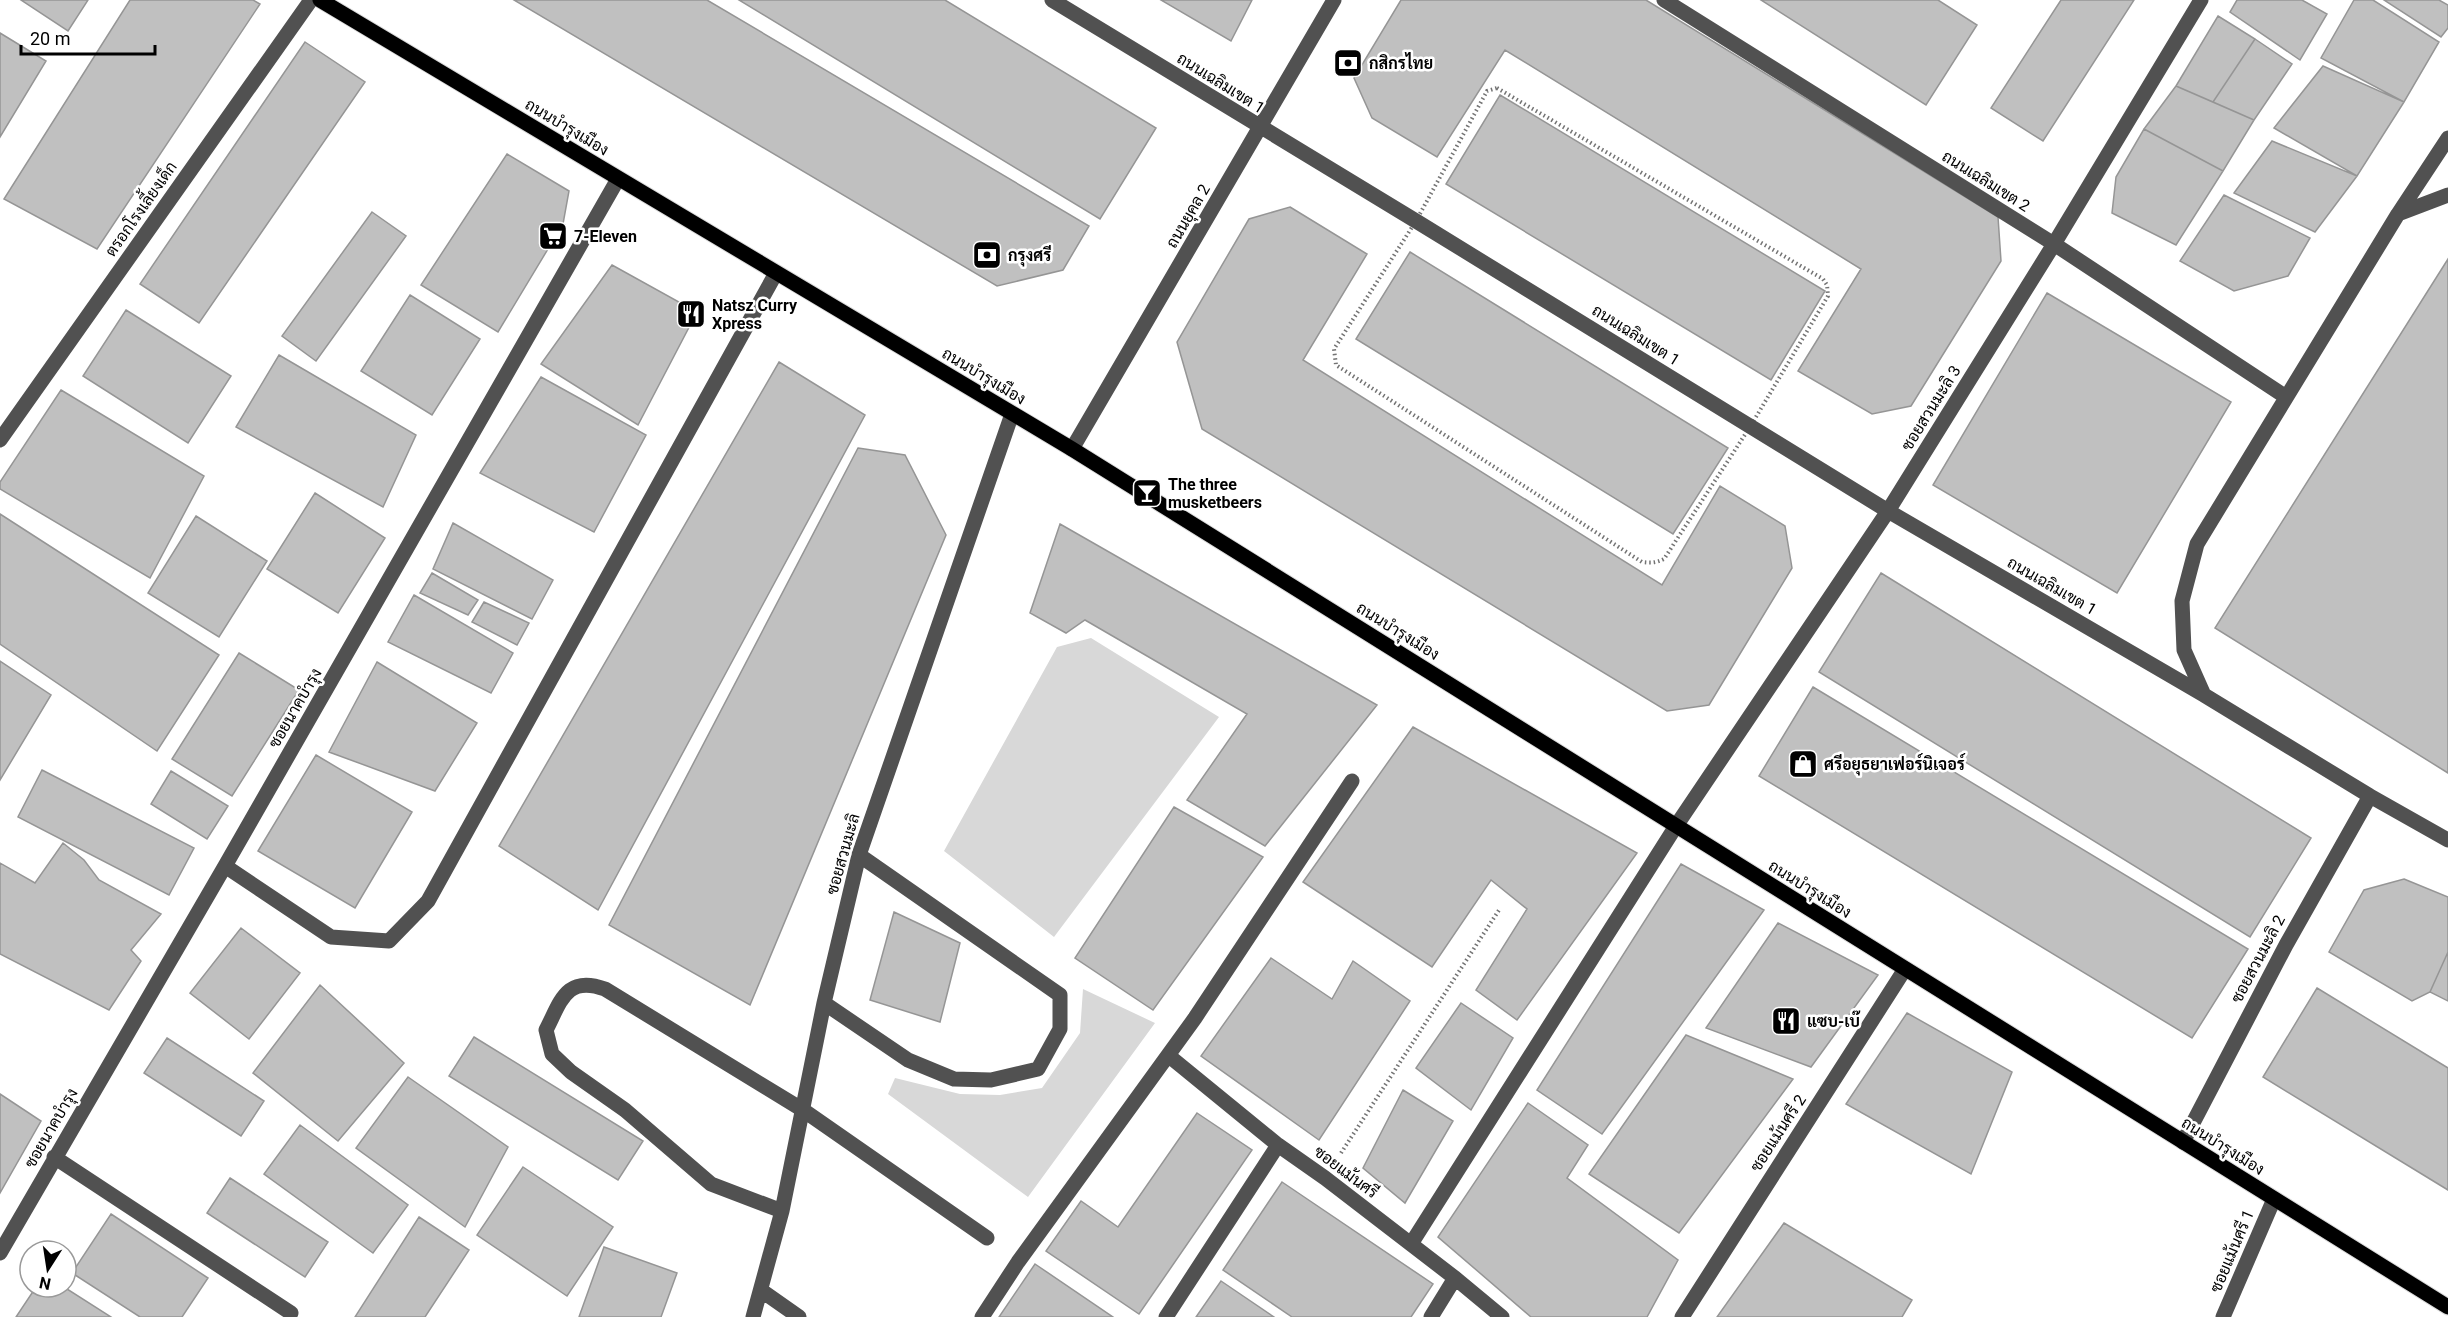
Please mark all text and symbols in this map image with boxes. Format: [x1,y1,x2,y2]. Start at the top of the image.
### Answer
scale bar [21,18,154,56]
text: 20 m [30,28,70,49]
bank icon: กสิกรไทย [1332,47,1364,79]
street label: ถนนเฉลิมเขต 1 [1174,48,1268,118]
place label: กสิกรไทย [1369,52,1433,73]
street label: ถนนบำรุงเมือง [521,94,613,161]
street label: ถนนเฉลิมเขต 2 [1939,146,2033,216]
street label: ตรอกโรงเลี้ยงเด็ก [97,155,181,260]
street label: ถนนยุคล 2 [1162,181,1216,252]
supermarket icon: 7-Eleven [537,220,569,252]
place label: 7-Eleven [574,227,637,246]
bank icon: กรุงศรี [971,239,1003,271]
place label: กรุงศรี [1008,245,1052,267]
place label: Natsz Curry Xpress [712,296,798,333]
restaurant icon: Natsz Curry Xpress [675,298,707,330]
street label: ถนนเฉลิมเขต 1 [1589,300,1683,370]
street label: ถนนบำรุงเมือง [938,343,1030,410]
street label: ซอยสวนมะลิ 3 [1897,362,1965,454]
place label: The three musketbeers [1168,475,1262,512]
bar icon: The three musketbeers [1131,477,1163,509]
street label: ถนนเฉลิมเขต 1 [2004,553,2100,619]
street label: ถนนบำรุงเมือง [1352,597,1444,666]
street label: ซอยนาคบำรุง [264,665,327,752]
shop icon: ศรีอยุธยาเฟอร์นิเจอร์ [1787,748,1819,780]
place label: ศรีอยุธยาเฟอร์นิเจอร์ [1824,753,1966,776]
street label: ซอยสวนมะลิ [822,811,864,897]
street label: ถนนบำรุงเมือง [1764,855,1856,924]
street label: ซอยสวนมะลิ 2 [2227,912,2289,1006]
restaurant icon: แซบ-เบ๊ [1770,1005,1802,1037]
place label: แซบ-เบ๊ [1807,1010,1861,1031]
street label: ซอยนาคบำรุง [20,1085,83,1172]
street label: ซอยแม้นศรี 2 [1744,1090,1810,1175]
street label: ถนนบำรุงเมือง [2177,1112,2269,1181]
street label: ซอยแม้นศรี [1310,1140,1383,1202]
street label: ซอยแม้นศรี 1 [2204,1206,2258,1295]
north arrow [18,1239,78,1299]
text: N [37,1273,52,1294]

